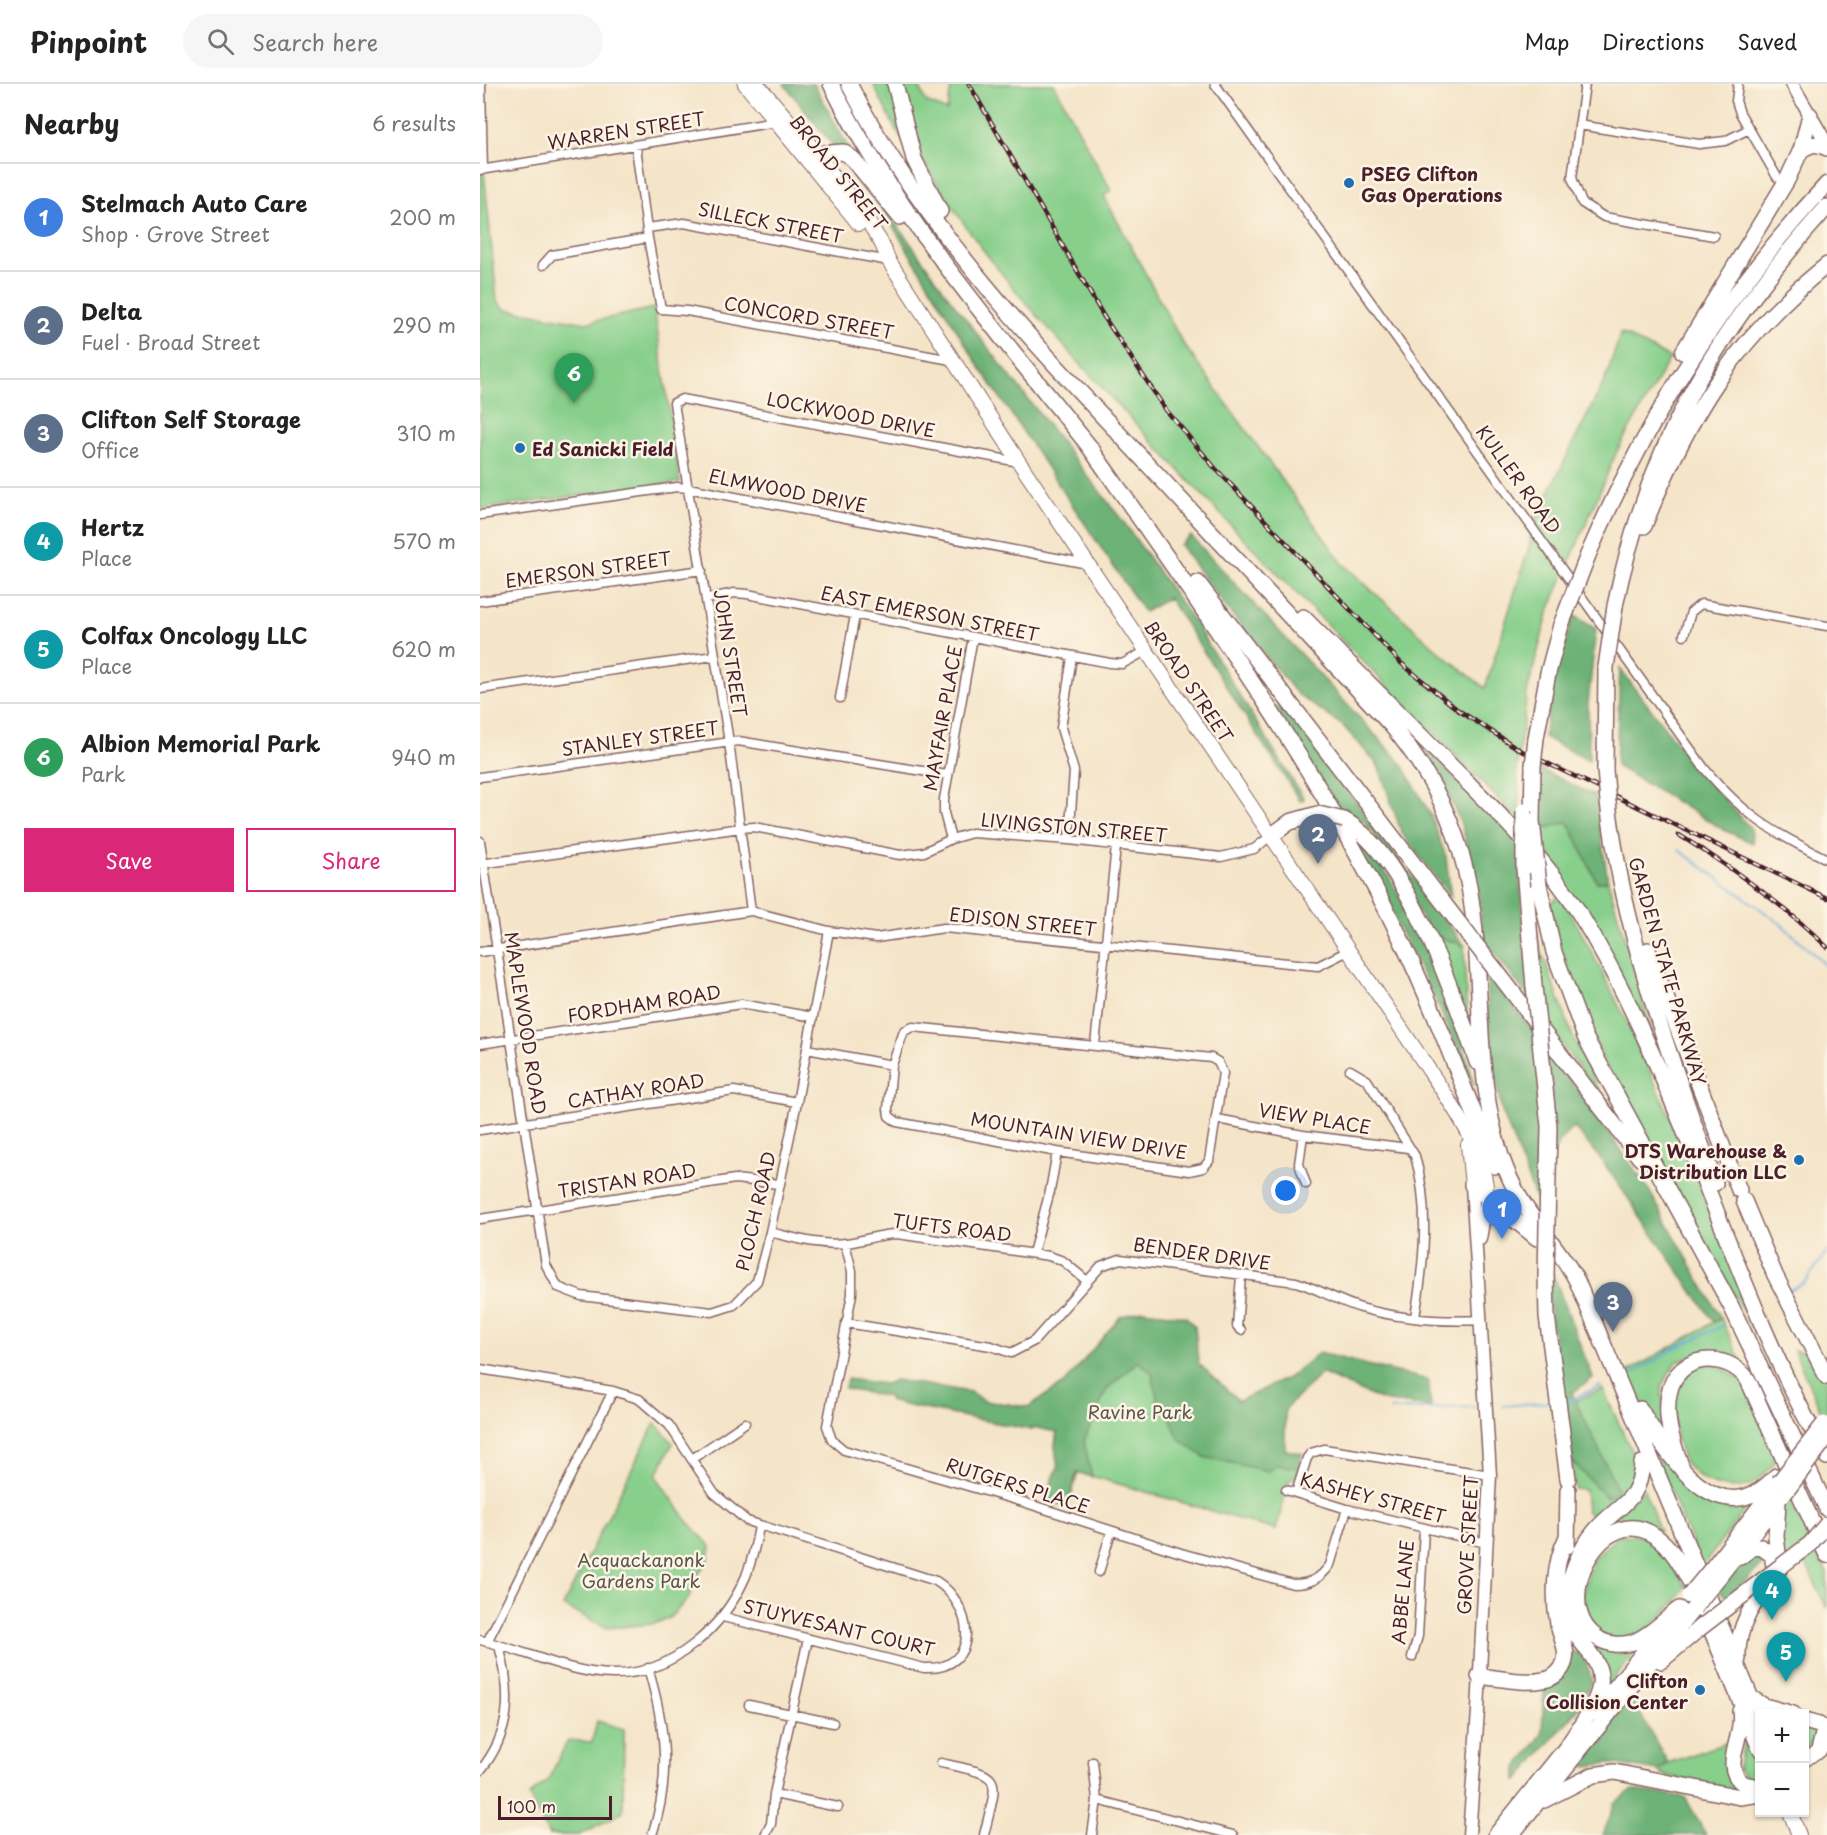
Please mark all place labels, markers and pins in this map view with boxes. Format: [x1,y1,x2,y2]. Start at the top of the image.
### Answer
place label: PSEG Clifton Gas Operations [1361,160,1503,208]
marker: PSEG Clifton Gas Operations [1342,176,1356,190]
pin: 6 [554,354,593,403]
place label: Ed Sanicki Field [532,435,674,462]
marker: Ed Sanicki Field [513,441,527,455]
pin: 2 [1298,814,1338,864]
place label: DTS Warehouse & Distribution LLC [1625,1137,1787,1185]
marker: DTS Warehouse & Distribution LLC [1792,1153,1806,1167]
pin: 1 [1482,1190,1522,1239]
pin: 3 [1594,1282,1632,1332]
pin: 4 [1752,1570,1792,1620]
pin: 5 [1766,1632,1806,1682]
place label: Clifton Collision Center [1546,1667,1689,1715]
marker: Clifton Collision Center [1693,1683,1707,1697]

